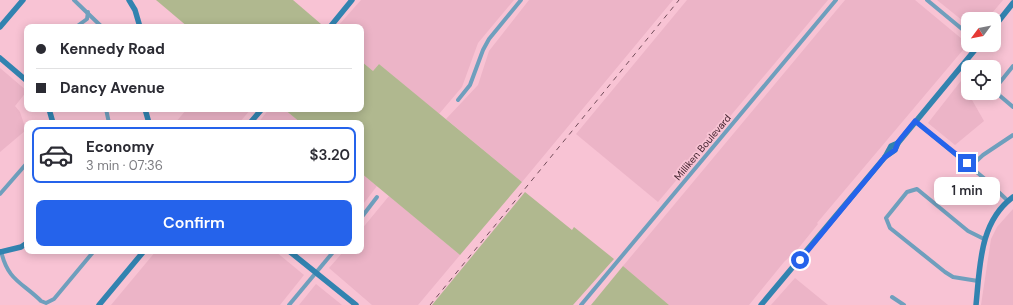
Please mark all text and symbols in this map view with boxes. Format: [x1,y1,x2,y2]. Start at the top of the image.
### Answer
north arrow [961,12,1001,52]
map controls [961,12,1001,100]
text: Kennedy Road [60,39,165,59]
button: locate [961,60,1001,100]
text: Dancy Avenue [60,78,165,98]
street label: Milliken Boulevard [671,112,734,183]
icon: car [38,137,74,173]
text: Economy [86,137,154,157]
text: $3.20 [309,145,350,165]
route end [958,154,976,172]
text: 3 min · 07:36 [86,157,163,174]
callout: 1 min [934,177,1000,205]
text: 1 min [951,182,983,199]
button: Confirm [36,200,352,246]
route start [791,251,809,269]

